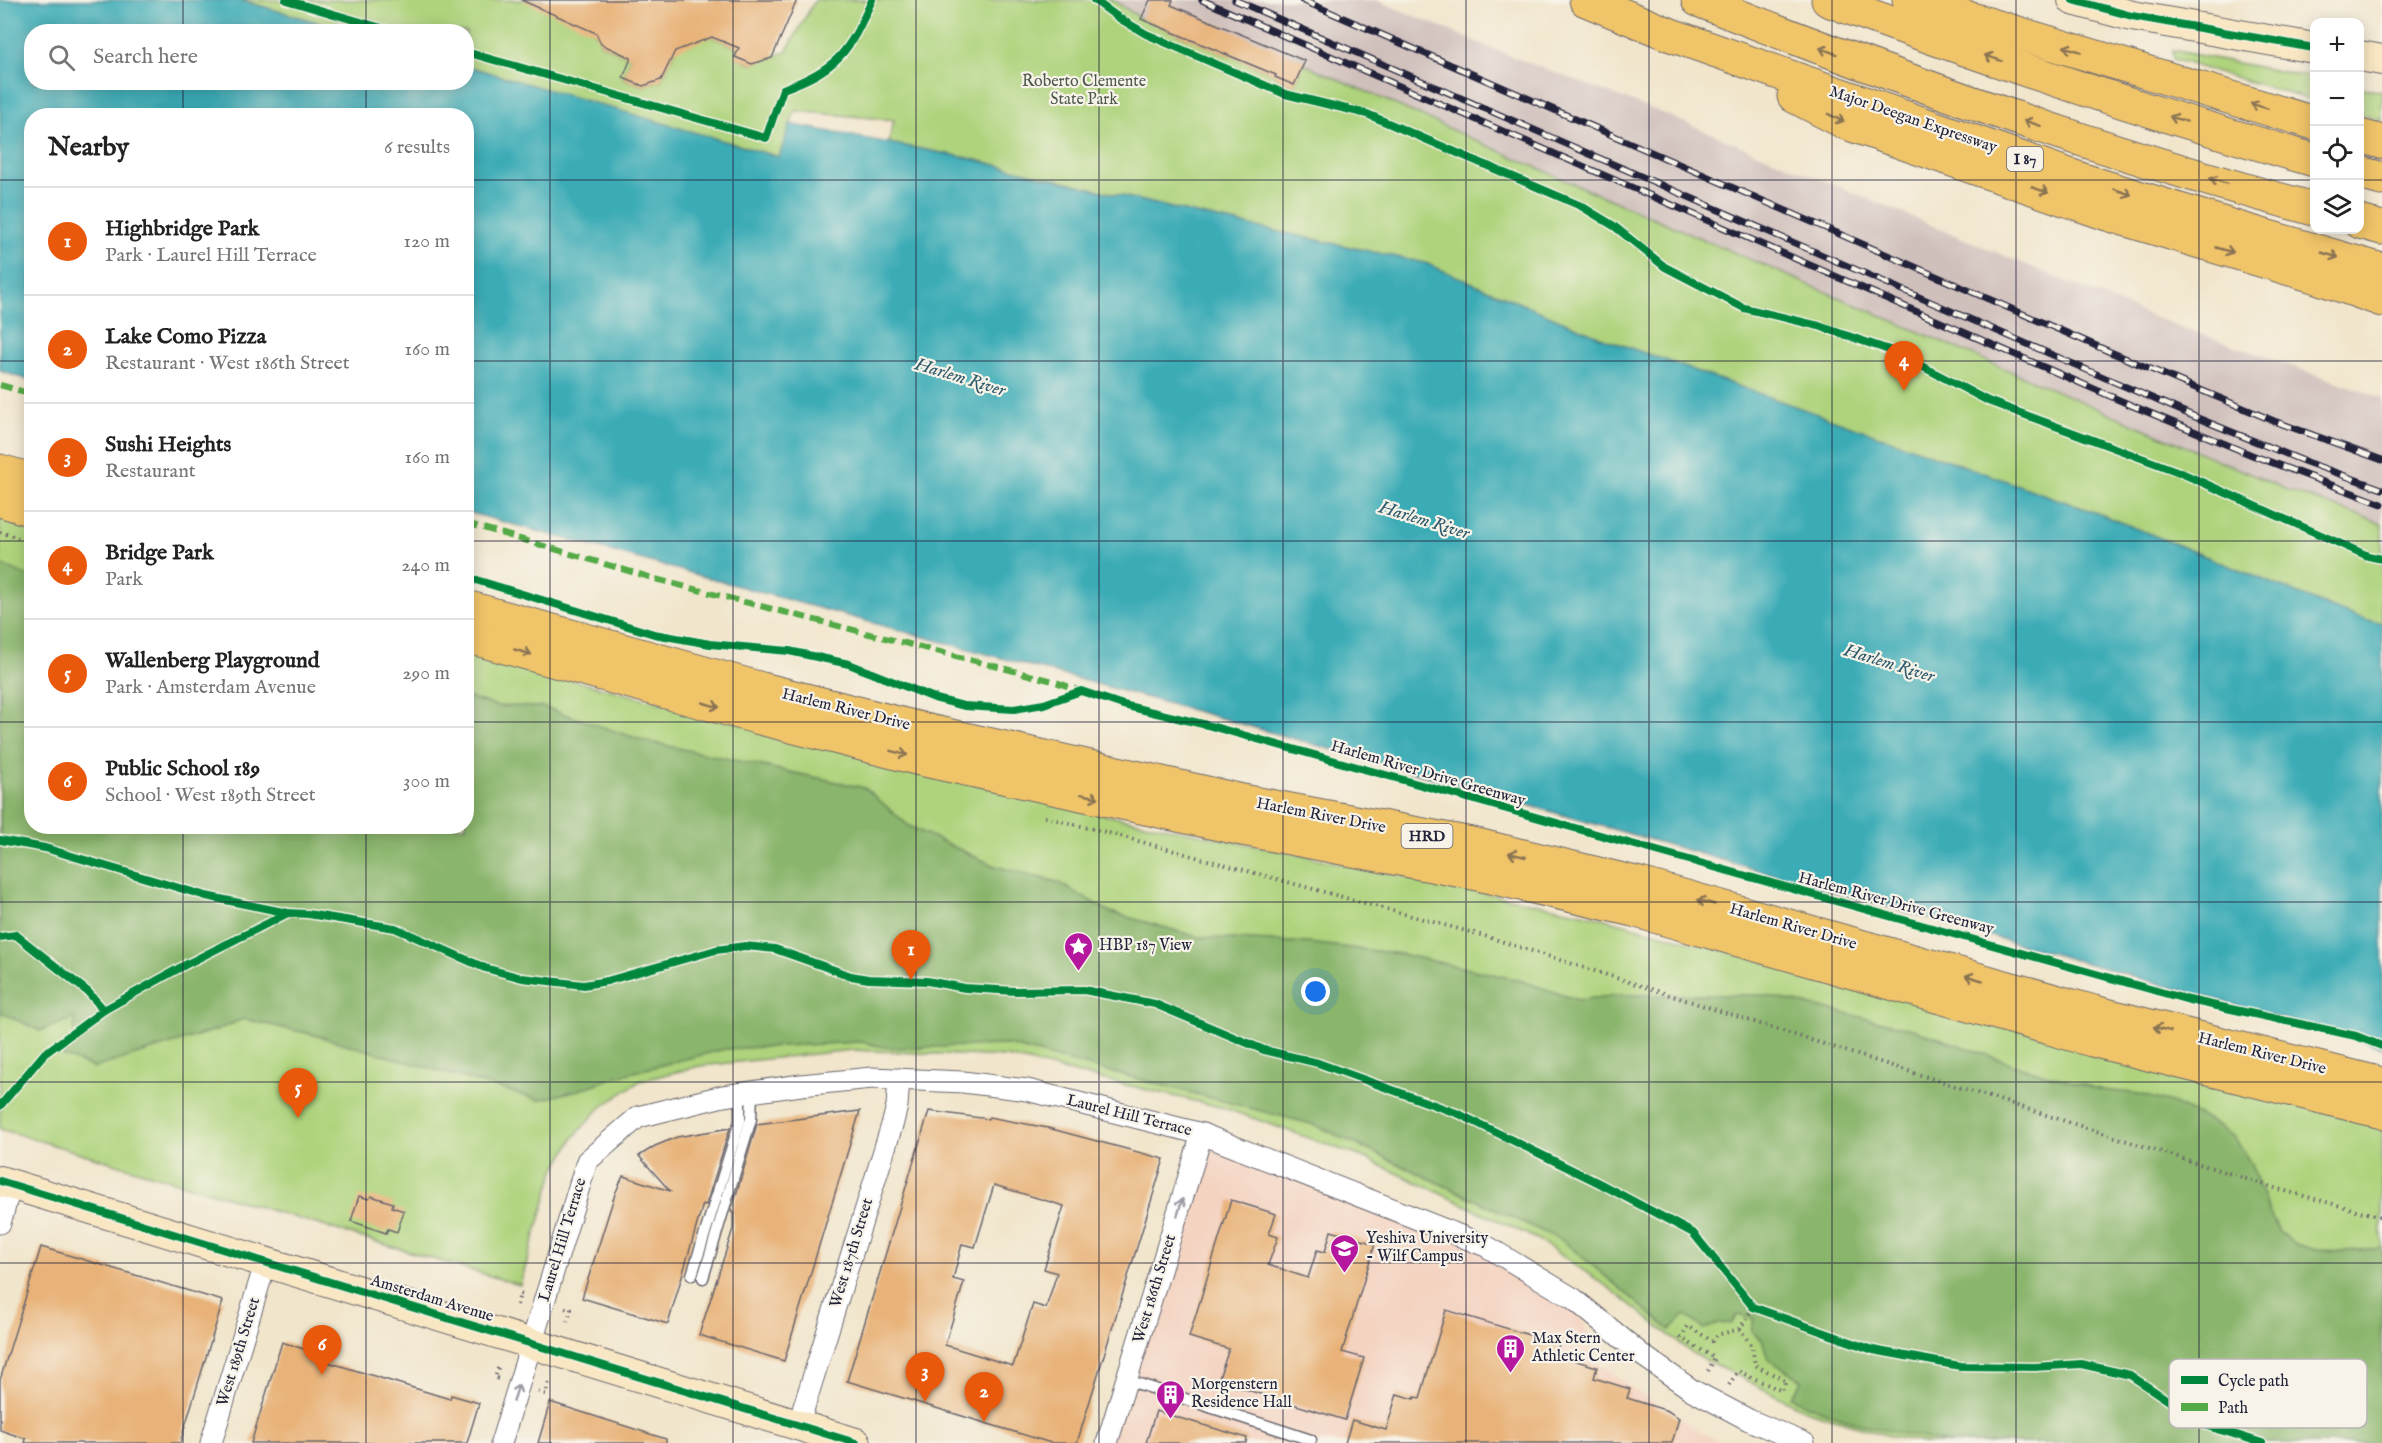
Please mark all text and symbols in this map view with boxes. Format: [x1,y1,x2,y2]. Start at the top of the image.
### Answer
map controls [2310,18,2364,234]
button: + [2310,18,2364,72]
search box [24,24,474,90]
icon: search [45,41,78,74]
text: Search here [93,43,198,71]
one-way arrow [2063,43,2082,54]
one-way arrow [1820,44,1838,55]
one-way arrow [1984,52,2003,63]
park label: Roberto Clemente State Park [1022,72,1146,110]
button: − [2310,72,2364,126]
street label: Major Deegan Expressway [1827,82,2000,158]
one-way arrow [2249,100,2268,111]
one-way arrow [1827,113,1845,124]
one-way arrow [2169,113,2188,124]
one-way arrow [2023,116,2042,127]
button: locate [2310,126,2364,180]
text: Nearby [48,131,129,164]
text: 6 results [384,135,450,160]
road number: I 87 [2007,147,2043,171]
one-way arrow [2209,175,2228,186]
button: layers [2310,180,2364,234]
one-way arrow [2030,185,2049,196]
one-way arrow [2113,188,2132,199]
text: Highbridge Park [105,215,259,243]
text: 1 [64,229,71,254]
text: 120 m [404,229,450,254]
text: Park · Laurel Hill Terrace [105,243,317,268]
one-way arrow [2215,245,2234,256]
one-way arrow [2320,250,2339,261]
text: Lake Como Pizza [105,323,266,351]
text: 2 [63,337,72,362]
text: 160 m [404,337,450,362]
pin: 4 [1884,342,1924,391]
text: Restaurant · West 186th Street [105,351,350,376]
water label: Harlem River [911,353,1009,403]
text: Sushi Heights [105,431,231,459]
text: 3 [64,445,71,470]
text: 160 m [404,445,450,470]
text: Restaurant [105,459,196,484]
water label: Harlem River [1375,496,1473,546]
text: Bridge Park [105,539,214,567]
text: 4 [63,553,72,578]
text: 240 m [401,553,450,578]
text: Park [105,567,143,592]
water label: Harlem River [1840,639,1938,689]
text: Wallenberg Playground [105,647,320,675]
one-way arrow [513,647,532,658]
text: 5 [64,661,71,686]
text: 290 m [402,661,450,686]
text: Park · Amsterdam Avenue [105,675,316,700]
street label: Harlem River Drive [780,684,912,736]
one-way arrow [701,700,720,711]
street label: Harlem River Drive Greenway [1328,737,1528,811]
one-way arrow [890,748,909,760]
text: Public School 189 [105,755,260,783]
text: 6 [63,769,72,794]
text: 300 m [403,769,450,794]
text: School · West 189th Street [105,783,316,808]
one-way arrow [1079,791,1099,802]
street label: Harlem River Drive [1255,794,1387,838]
road number: HRD [1402,824,1452,848]
one-way arrow [1507,848,1526,860]
street label: Harlem River Drive Greenway [1796,868,1996,940]
one-way arrow [1696,896,1715,907]
street label: Harlem River Drive [1727,899,1859,955]
pin: 1 [892,930,930,980]
place icon: HBP 187 View [1062,930,1094,972]
place label: HBP 187 View [1099,936,1192,956]
one-way arrow [1965,972,1984,983]
your location [1301,977,1330,1006]
one-way arrow [2153,1022,2172,1034]
street label: Harlem River Drive [2196,1028,2328,1080]
pin: 5 [278,1068,318,1118]
street label: Laurel Hill Terrace [1064,1091,1194,1141]
street label: Laurel Hill Terrace [535,1176,591,1304]
street label: West 187th Street [826,1195,878,1310]
one-way arrow [1175,1197,1186,1216]
place label: Yeshiva University - Wilf Campus [1366,1229,1489,1267]
street label: West 186th Street [1129,1232,1181,1346]
school or university icon: Yeshiva University - Wilf Campus [1329,1232,1361,1274]
street label: Amsterdam Avenue [367,1270,496,1327]
street label: West 189th Street [213,1295,265,1409]
pin: 6 [302,1326,342,1375]
place label: Max Stern Athletic Center [1531,1329,1635,1367]
building icon: Max Stern Athletic Center [1495,1332,1527,1374]
pin: 3 [906,1352,944,1402]
legend [2169,1359,2367,1428]
pin: 2 [964,1372,1004,1422]
text: Cycle path [2218,1372,2289,1392]
place label: Morgenstern Residence Hall [1191,1375,1292,1413]
building icon: Morgenstern Residence Hall [1154,1378,1186,1420]
one-way arrow [511,1384,522,1403]
text: Path [2218,1399,2249,1419]

